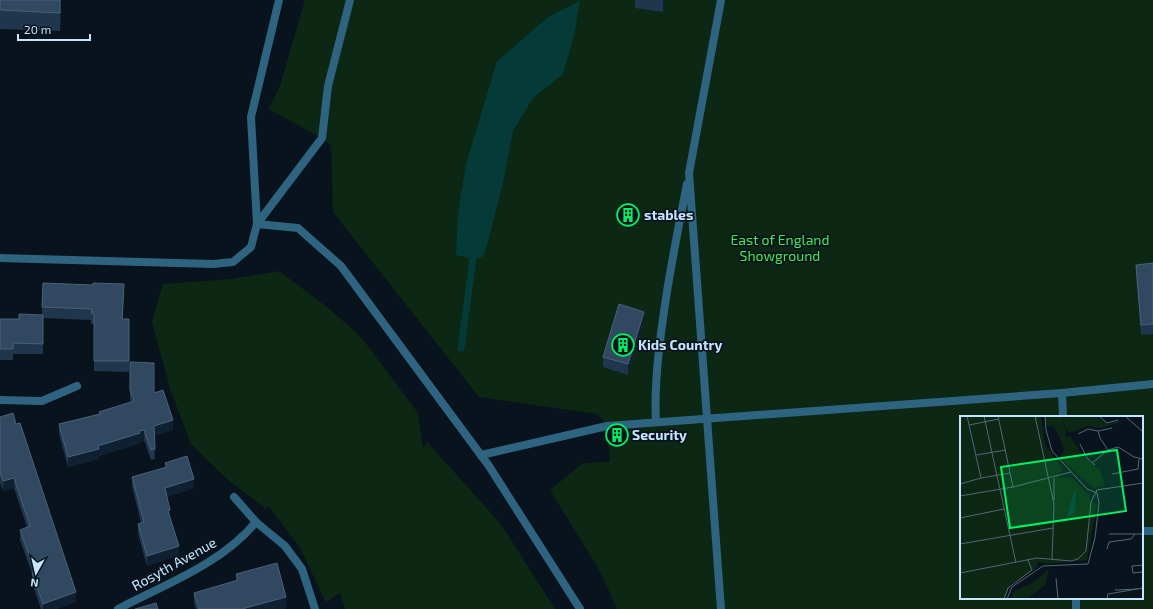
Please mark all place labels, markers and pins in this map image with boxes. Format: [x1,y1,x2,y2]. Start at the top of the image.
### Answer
building icon: stables [615,202,641,228]
place label: stables [644,206,693,223]
building icon: Kids Country [610,332,636,358]
place label: Kids Country [638,336,722,353]
building icon: Security [604,422,630,448]
place label: Security [632,426,687,443]

